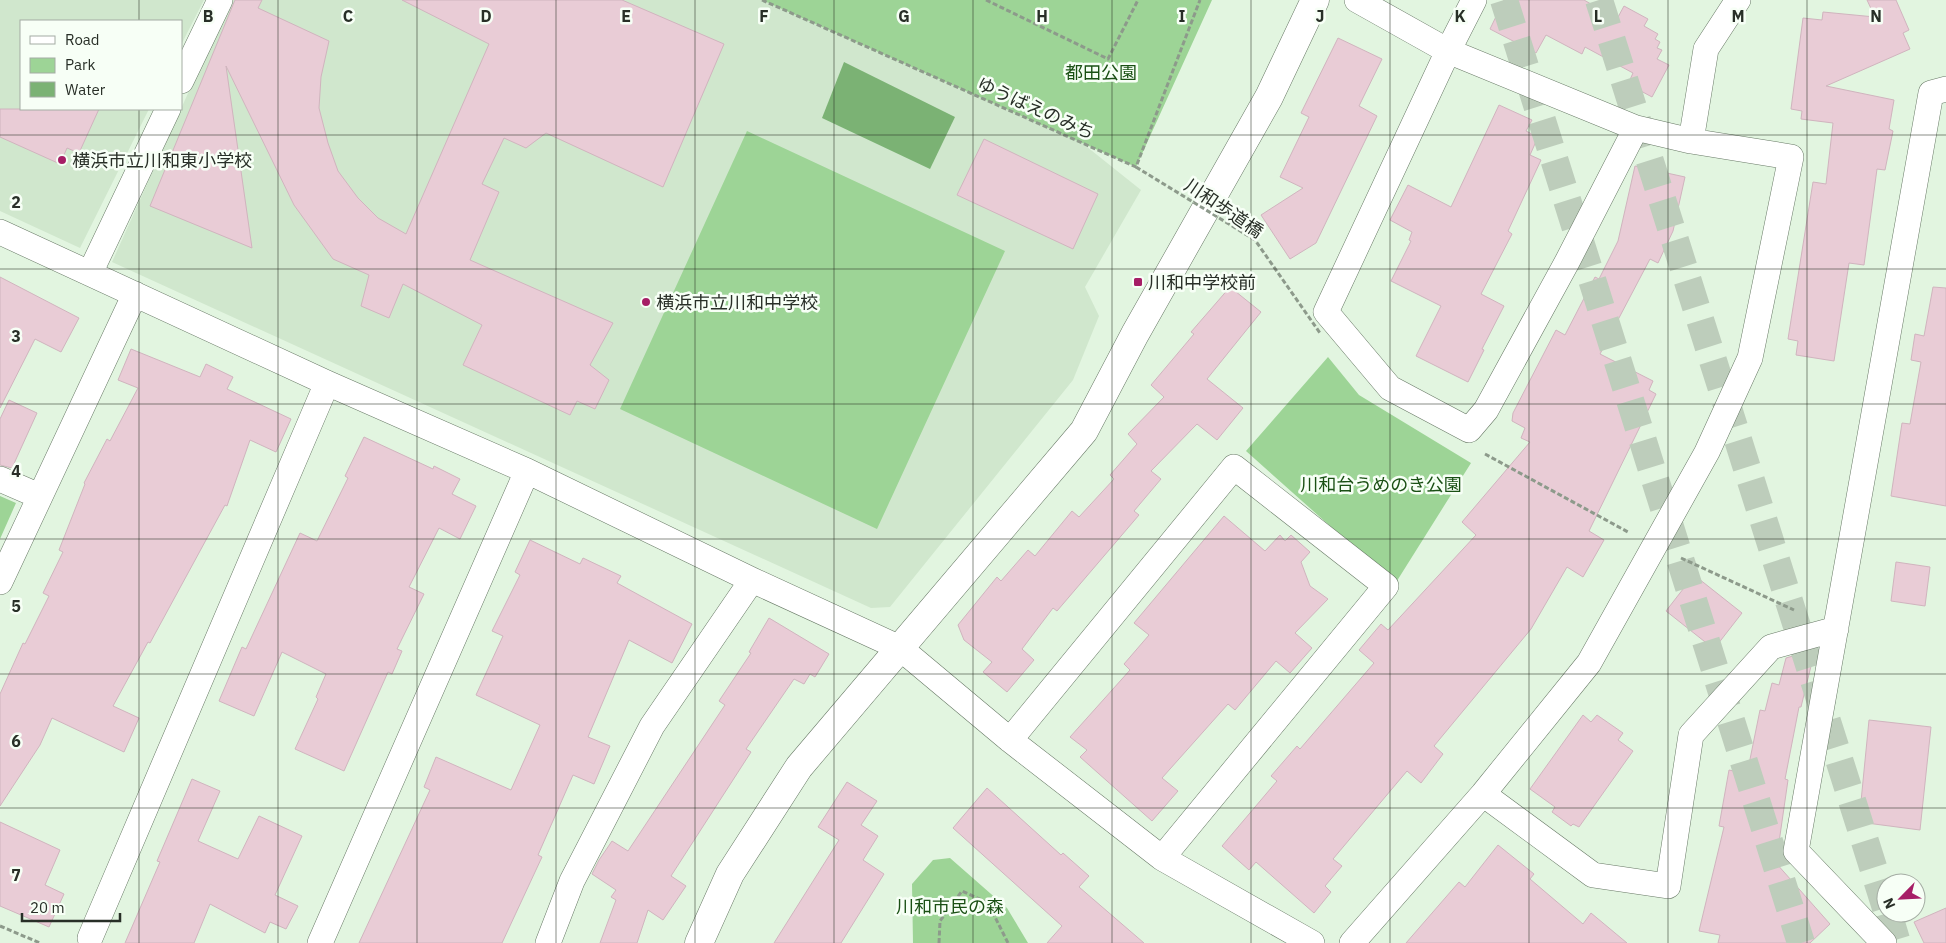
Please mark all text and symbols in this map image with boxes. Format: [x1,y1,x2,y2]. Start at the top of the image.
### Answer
text: B [203,6,214,26]
text: C [343,6,353,26]
text: D [480,6,492,26]
text: E [621,6,631,26]
text: F [759,6,769,26]
text: G [898,6,910,26]
text: H [1036,6,1048,26]
text: I [1179,6,1186,26]
text: J [1316,6,1324,26]
text: K [1454,6,1466,26]
text: L [1594,6,1602,26]
text: M [1731,6,1745,26]
text: N [1870,6,1882,26]
legend [20,20,182,110]
text: Road [65,30,100,49]
text: Park [65,55,95,74]
park label: 都田公園 [1065,61,1137,84]
street label: ゆうばえのみち [974,72,1098,144]
text: Water [65,80,106,99]
place label: 横浜市立川和東小学校 [72,149,252,172]
marker: 横浜市立川和東小学校 [56,154,68,166]
street label: 川和歩道橋 [1180,173,1268,243]
text: 2 [11,192,21,212]
place label: 川和中学校前 [1148,271,1256,294]
marker: 川和中学校前 [1132,276,1144,288]
place label: 横浜市立川和中学校 [656,291,818,314]
marker: 横浜市立川和中学校 [640,296,652,308]
text: 3 [11,326,21,346]
text: 4 [11,461,21,481]
park label: 川和台うめのき公園 [1300,473,1462,496]
text: 5 [11,596,21,616]
text: 6 [11,731,21,751]
text: 7 [11,865,21,885]
north arrow [1876,873,1926,923]
scale bar [22,890,120,922]
park label: 川和市民の森 [896,895,1004,918]
text: N [1879,895,1899,912]
text: 20 m [30,898,65,917]

